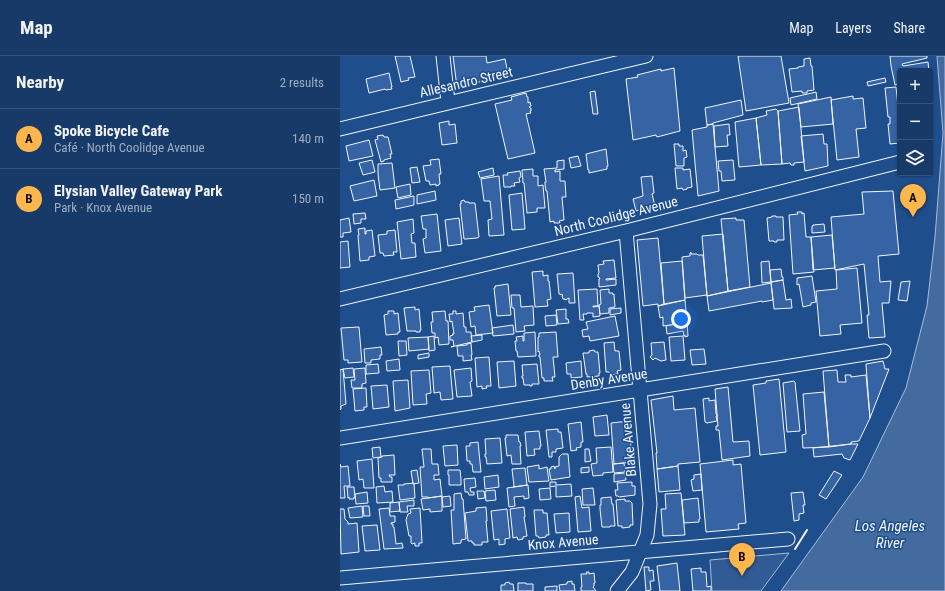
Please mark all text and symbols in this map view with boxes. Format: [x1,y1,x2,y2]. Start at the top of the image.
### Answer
text: Map [20,16,53,39]
text: Map [789,20,813,36]
text: Layers [835,20,872,36]
text: Share [894,20,925,36]
street label: Allesandro Street [418,64,514,100]
map controls [897,68,933,176]
button: + [897,68,933,104]
text: Nearby [16,72,64,92]
text: 2 results [280,75,324,90]
button: − [897,104,933,140]
text: Spoke Bicycle Cafe [54,122,169,140]
text: A [25,131,33,146]
text: 140 m [292,131,324,146]
text: Café · North Coolidge Avenue [54,140,205,155]
button: layers [897,140,933,176]
text: Elysian Valley Gateway Park [54,182,222,200]
pin: A [900,184,926,217]
text: B [25,191,33,206]
text: 150 m [292,191,324,206]
street label: North Coolidge Avenue [553,193,680,239]
text: Park · Knox Avenue [54,200,152,215]
your location [671,309,691,329]
street label: Denby Avenue [569,365,649,393]
street label: Blake Avenue [617,402,639,477]
water label: Los Angeles River [855,517,926,552]
street label: Knox Avenue [527,531,599,553]
pin: B [729,543,755,576]

